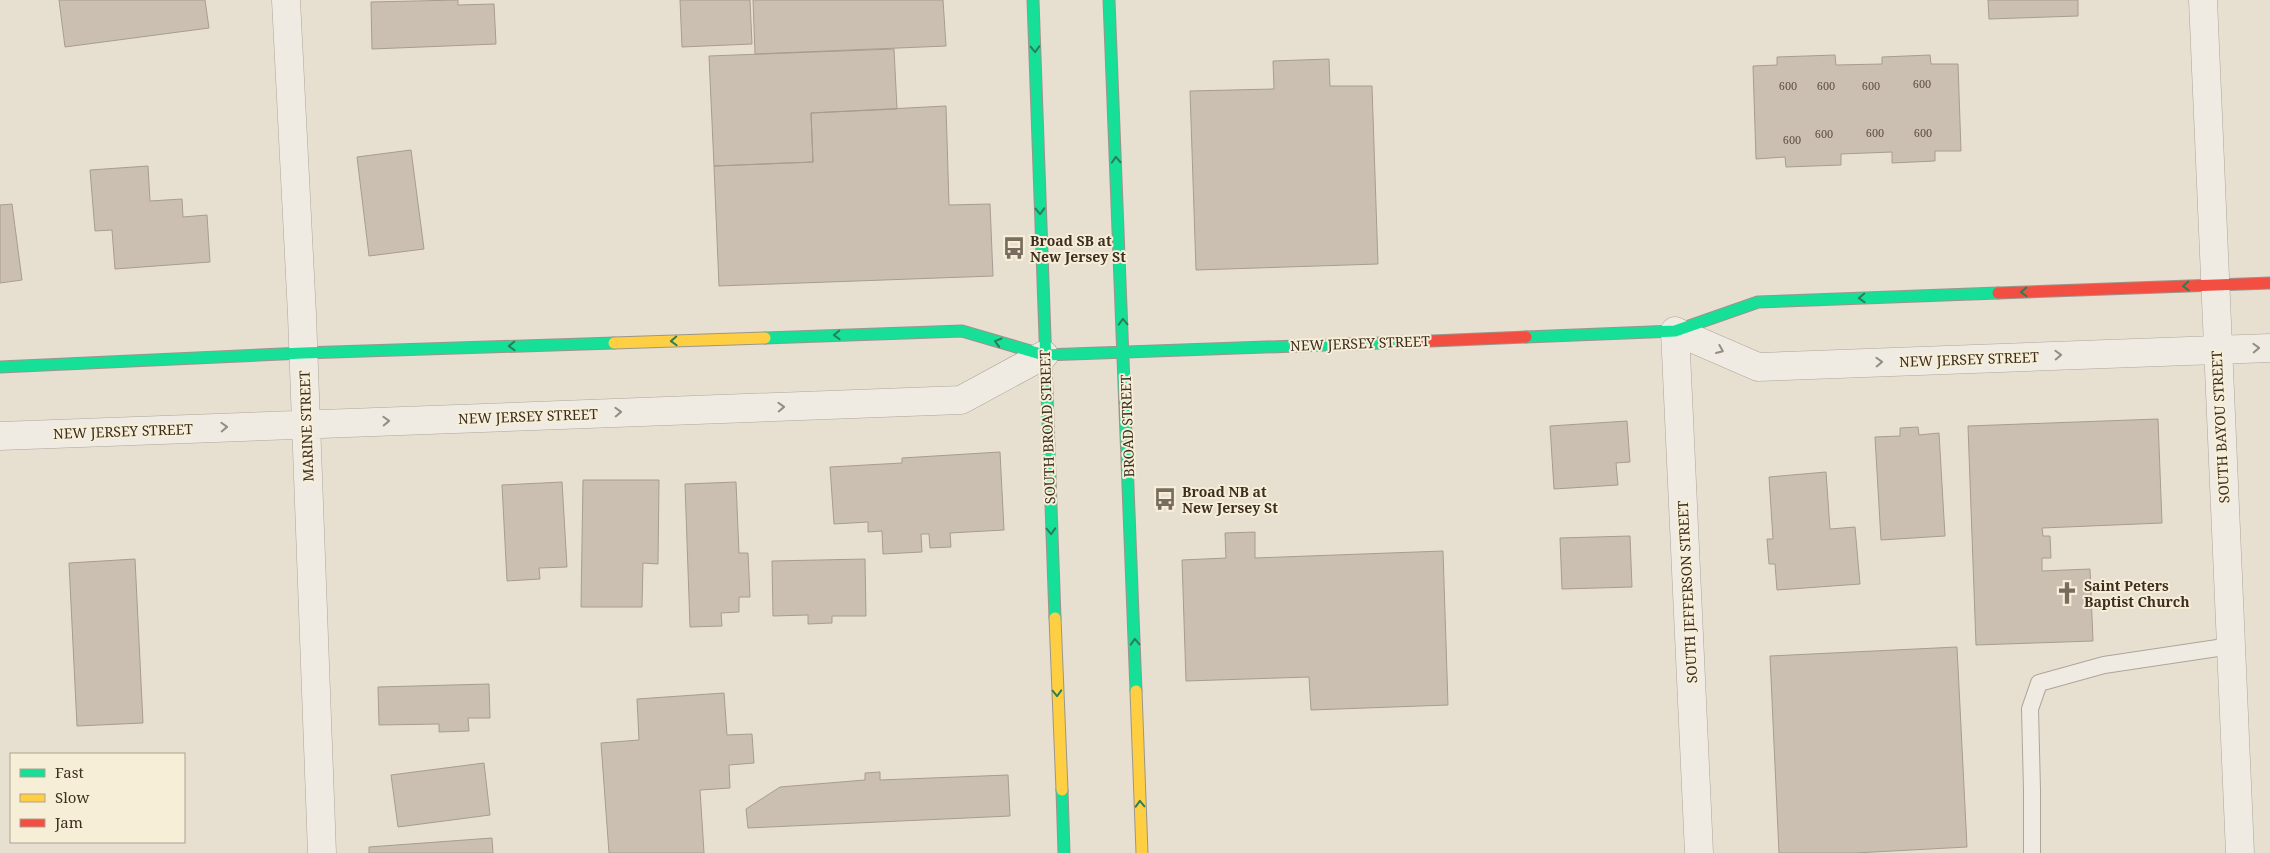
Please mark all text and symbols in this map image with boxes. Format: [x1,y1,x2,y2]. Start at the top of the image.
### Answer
one-way arrow [1029,45,1040,53]
house number: 600 [1913,76,1931,91]
house number: 600 [1779,78,1797,93]
house number: 600 [1817,78,1835,93]
house number: 600 [1862,78,1880,93]
house number: 600 [1866,125,1884,140]
house number: 600 [1914,125,1932,140]
house number: 600 [1815,126,1833,141]
house number: 600 [1783,132,1801,147]
one-way arrow [1111,155,1121,163]
one-way arrow [1035,208,1045,215]
place label: Broad SB at New Jersey St [1030,231,1126,266]
bus stop icon: Broad SB at New Jersey St [1001,235,1027,261]
one-way arrow [2182,280,2190,291]
one-way arrow [2020,286,2028,297]
one-way arrow [1857,292,1865,303]
one-way arrow [1118,318,1128,326]
one-way arrow [832,330,840,341]
street label: NEW JERSEY STREET [1290,331,1431,355]
one-way arrow [670,335,678,346]
one-way arrow [993,337,1002,348]
one-way arrow [508,341,516,351]
one-way arrow [2252,343,2260,354]
one-way arrow [1715,344,1724,355]
street label: NEW JERSEY STREET [1899,347,2040,371]
street label: SOUTH BROAD STREET [1035,349,1059,504]
one-way arrow [2055,350,2063,361]
street label: SOUTH BAYOU STREET [2206,350,2233,504]
one-way arrow [1875,357,1883,367]
street label: MARINE STREET [295,370,317,482]
street label: BROAD STREET [1116,374,1138,478]
one-way arrow [777,401,785,412]
street label: NEW JERSEY STREET [458,404,599,428]
one-way arrow [615,407,623,418]
one-way arrow [382,415,390,426]
street label: NEW JERSEY STREET [53,419,194,443]
one-way arrow [220,421,228,432]
place label: Broad NB at New Jersey St [1182,482,1278,517]
bus stop icon: Broad NB at New Jersey St [1152,486,1178,512]
street label: SOUTH JEFFERSON STREET [1673,500,1701,684]
one-way arrow [1046,528,1056,535]
place label: Saint Peters Baptist Church [2084,576,2190,611]
church icon: Saint Peters Baptist Church [2054,580,2080,606]
one-way arrow [1129,638,1140,646]
one-way arrow [1052,690,1063,698]
legend [10,753,185,843]
text: Fast [55,762,84,782]
text: Slow [55,787,89,807]
one-way arrow [1135,800,1146,808]
text: Jam [54,812,83,832]

